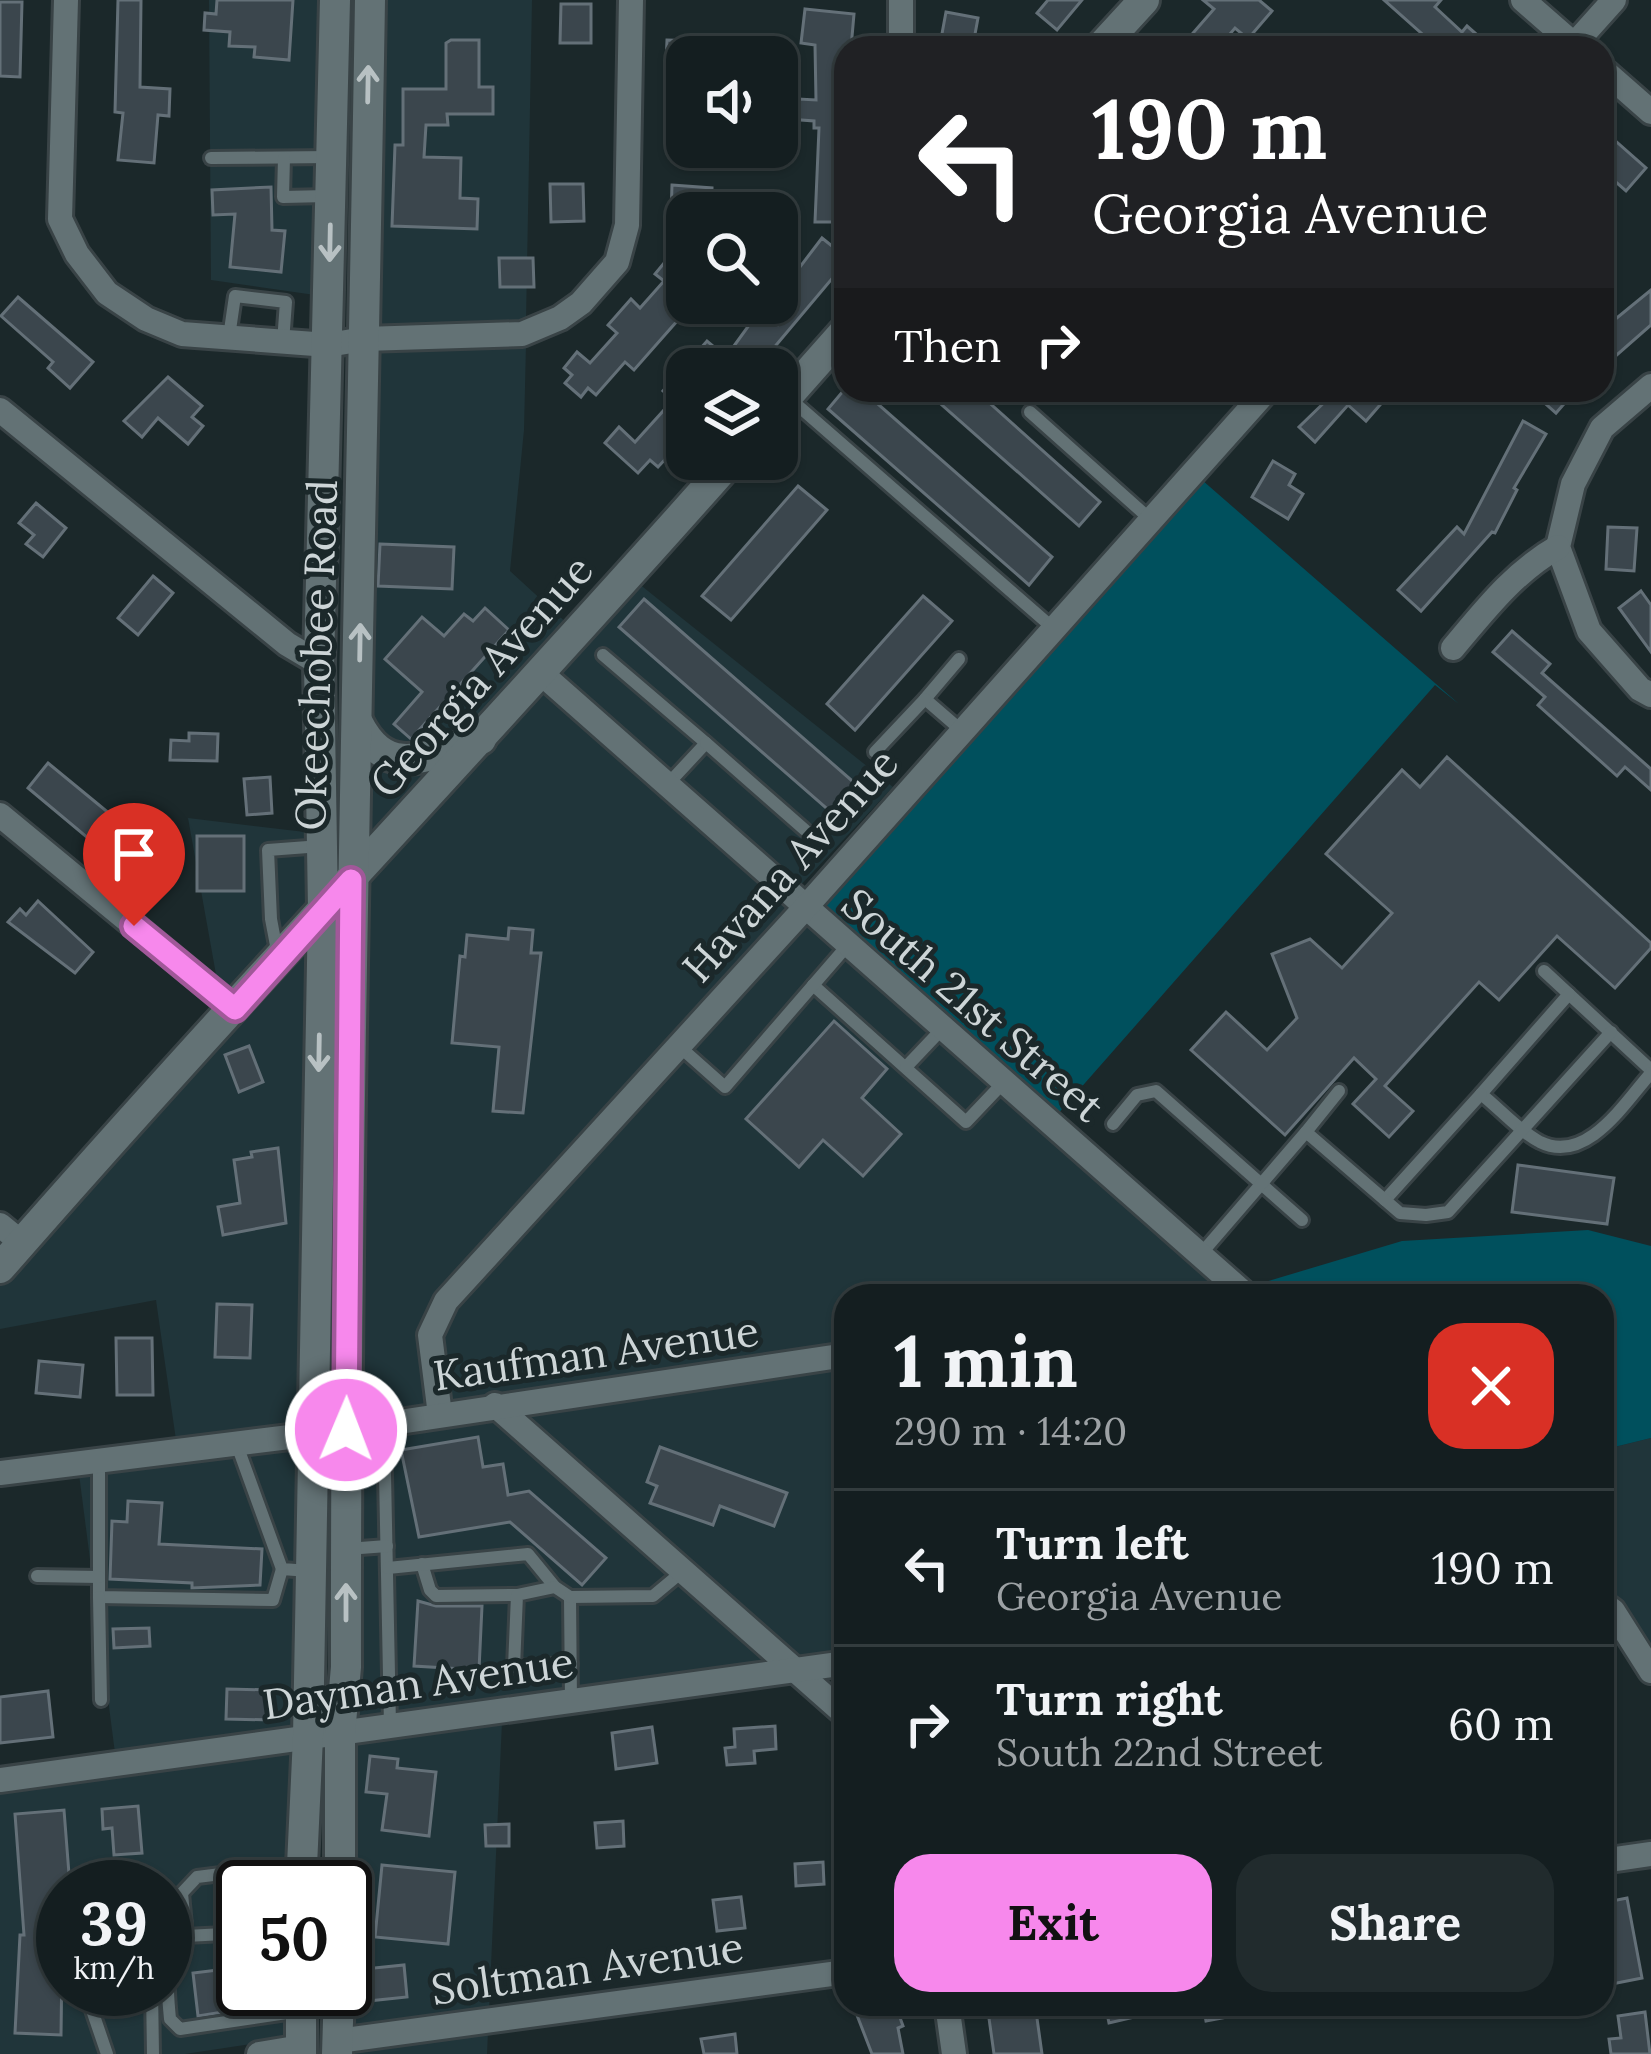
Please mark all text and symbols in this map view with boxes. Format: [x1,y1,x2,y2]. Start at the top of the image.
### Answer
map controls [666,36,798,480]
button: sound [666,36,798,168]
one-way arrow [357,65,380,104]
text: 190 m [1092,74,1327,182]
icon: left [894,84,1050,240]
text: Georgia Avenue [1092,179,1488,248]
button: search [666,192,798,324]
one-way arrow [319,223,342,262]
icon: right [1025,312,1091,378]
text: Then [894,317,1001,374]
button: layers [666,348,798,480]
street label: Okeechobee Road [283,479,349,831]
street label: Georgia Avenue [358,543,604,809]
one-way arrow [349,623,372,662]
street label: Havana Avenue [671,737,909,993]
pin [83,803,185,926]
icon: arrive [101,821,167,887]
street label: South 21st Street [831,877,1116,1134]
one-way arrow [308,1033,331,1072]
street label: Kaufman Avenue [430,1303,762,1403]
text: 1 min [894,1315,1078,1407]
button: close [1428,1323,1554,1449]
position arrow [283,1367,409,1493]
text: 290 m · 14:20 [894,1406,1127,1456]
text: Turn left [996,1514,1189,1571]
icon: left [894,1535,960,1601]
text: 190 m [1432,1539,1554,1596]
text: Georgia Avenue [996,1571,1282,1621]
one-way arrow [335,1583,357,1622]
street label: Dayman Avenue [259,1634,577,1732]
text: Turn right [996,1670,1223,1727]
icon: right [894,1691,960,1757]
text: 60 m [1448,1695,1554,1752]
text: South 22nd Street [996,1727,1323,1777]
button: Exit [894,1854,1212,1992]
button: Share [1236,1854,1554,1992]
speed limit sign: 50 [216,1860,372,2016]
text: 39 [80,1885,148,1961]
street label: Soltman Avenue [428,1919,746,2017]
text: km/h [73,1949,155,1987]

